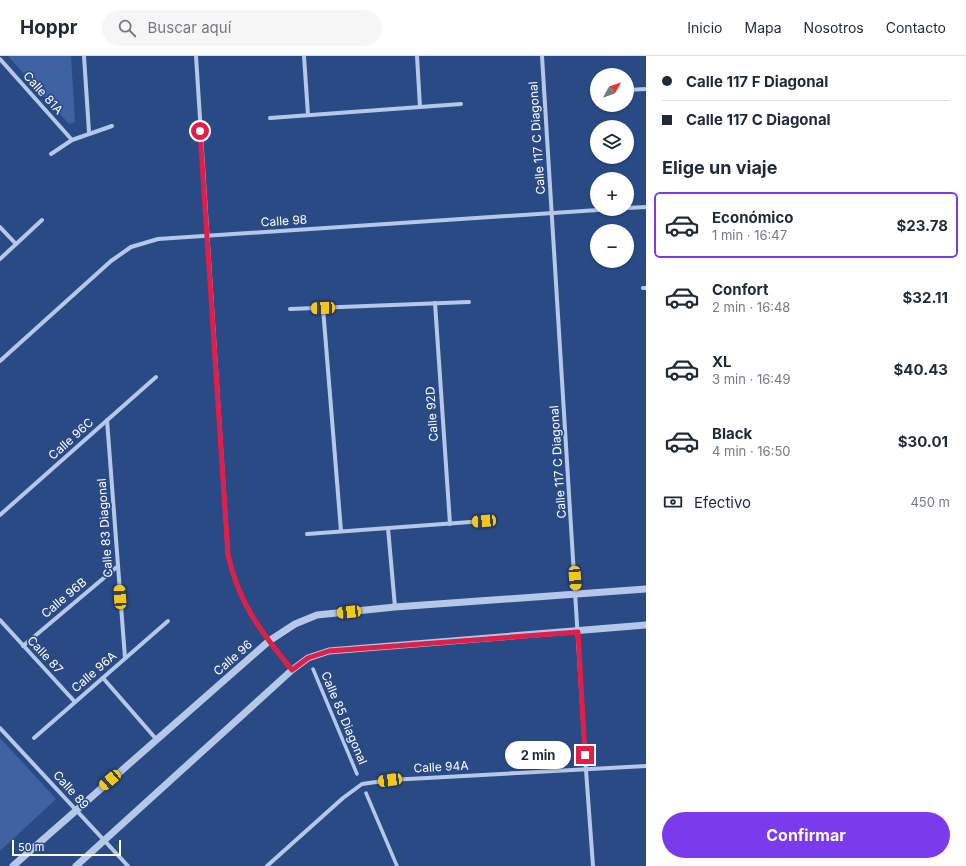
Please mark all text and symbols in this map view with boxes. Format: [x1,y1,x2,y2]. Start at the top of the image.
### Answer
search box [102,10,382,46]
text: Hoppr [20,16,78,39]
icon: search [116,17,138,39]
text: Buscar aquí [148,18,231,37]
text: Inicio [687,19,723,36]
text: Mapa [745,19,782,36]
text: Nosotros [804,19,864,36]
text: Contacto [886,19,946,36]
street label: Calle 81A [20,68,66,117]
north arrow [590,68,634,112]
map controls [590,68,634,268]
text: Calle 117 F Diagonal [686,72,828,91]
street label: Calle 117 C Diagonal [525,81,548,195]
text: Calle 117 C Diagonal [686,110,831,129]
button: layers [590,120,634,164]
route start [191,122,209,140]
text: Elige un viaje [662,157,777,178]
button: + [590,172,634,216]
icon: car [664,207,700,243]
text: Económico [712,208,793,227]
street label: Calle 98 [260,211,308,230]
text: $23.78 [896,216,948,235]
button: − [590,224,634,268]
text: 1 min · 16:47 [712,227,787,243]
icon: car [664,279,700,315]
text: Confort [712,280,768,299]
text: $32.11 [902,288,948,307]
text: 2 min · 16:48 [712,299,790,315]
car [311,302,335,314]
icon: car [664,351,700,387]
text: XL [712,352,732,371]
text: $40.43 [894,360,948,379]
text: 3 min · 16:49 [712,371,791,387]
street label: Calle 92D [422,386,441,442]
street label: Calle 117 C Diagonal [546,405,569,519]
street label: Calle 96C [45,414,96,463]
icon: car [664,423,700,459]
text: Black [712,424,752,443]
text: $30.01 [898,432,948,451]
text: 4 min · 16:50 [712,443,791,459]
street label: Calle 83 Diagonal [94,478,115,578]
icon: cash [662,491,684,513]
text: Efectivo [694,493,751,512]
text: 450 m [910,494,950,510]
car [472,514,496,528]
car [568,566,582,590]
street label: Calle 96B [38,574,89,621]
car [113,585,127,609]
car [336,605,362,619]
street label: Calle 87 [24,633,67,677]
street label: Calle 96 [210,637,255,679]
street label: Calle 96A [68,648,119,695]
street label: Calle 85 Diagonal [318,669,371,766]
callout: 2 min [505,741,571,769]
route end [576,746,594,764]
text: 2 min [521,747,555,763]
street label: Calle 94A [413,758,469,775]
street label: Calle 89 [50,767,93,812]
car [97,768,123,792]
car [377,772,403,788]
button: Confirmar [662,812,950,858]
scale bar [12,838,121,857]
text: 50 m [18,840,44,854]

